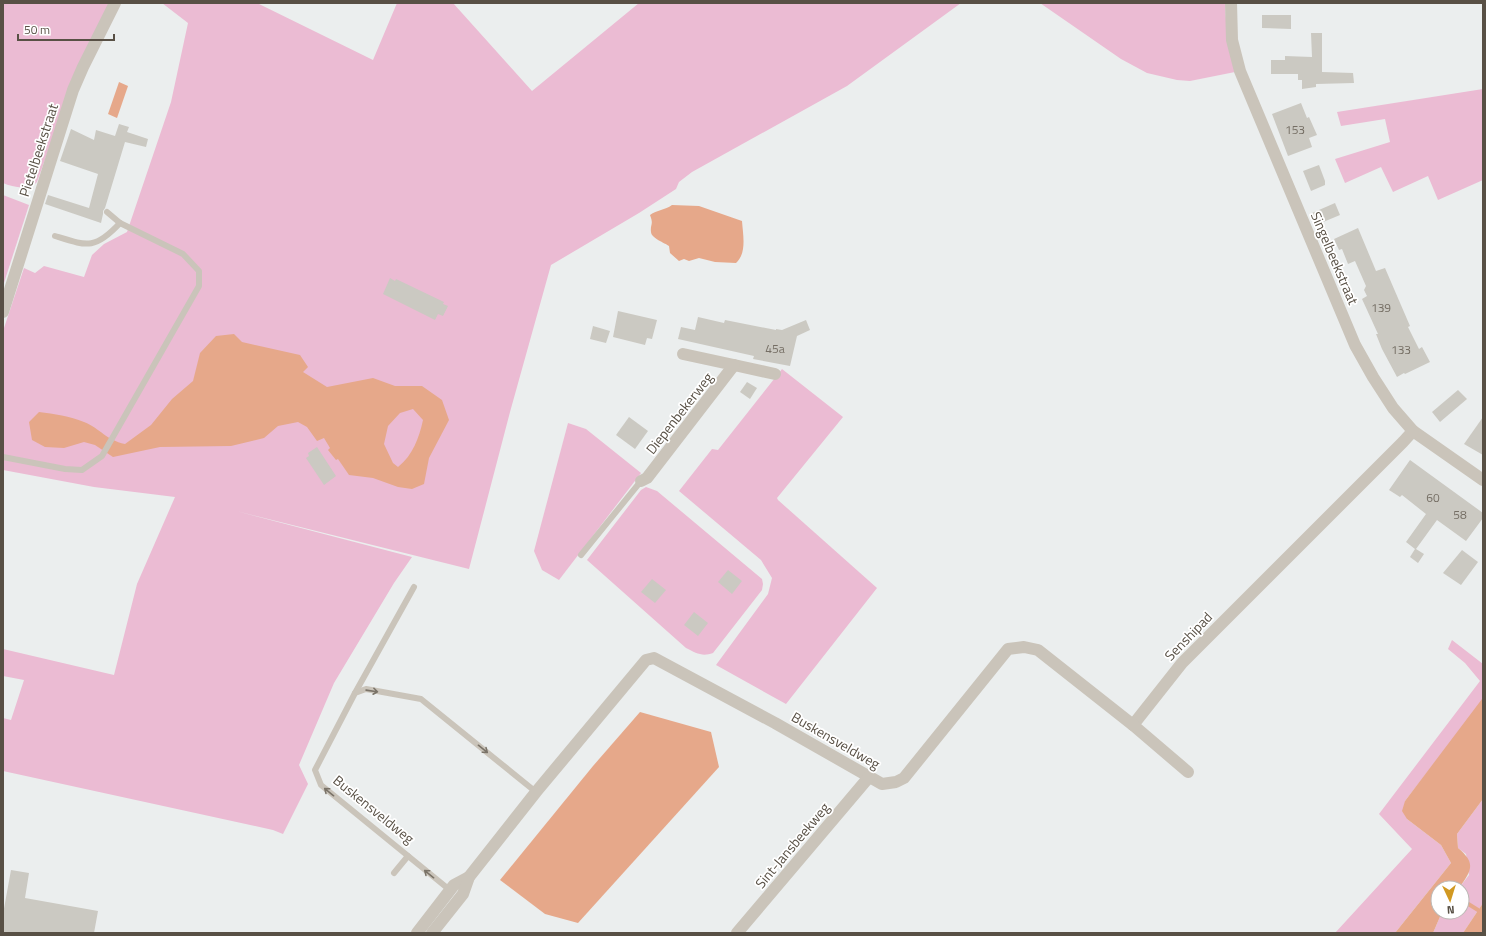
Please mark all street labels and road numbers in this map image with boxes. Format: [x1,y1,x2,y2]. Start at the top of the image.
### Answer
street label: Pietelbeekstraat [13,101,63,199]
street label: Singelbeekstraat [1306,208,1364,308]
street label: Diepenbekerweg [640,368,718,458]
street label: Senshipad [1159,607,1217,665]
street label: Buskensveldweg [788,706,884,774]
street label: Buskensveldweg [329,770,419,848]
street label: Sint-Jansbeekweg [750,797,834,893]

